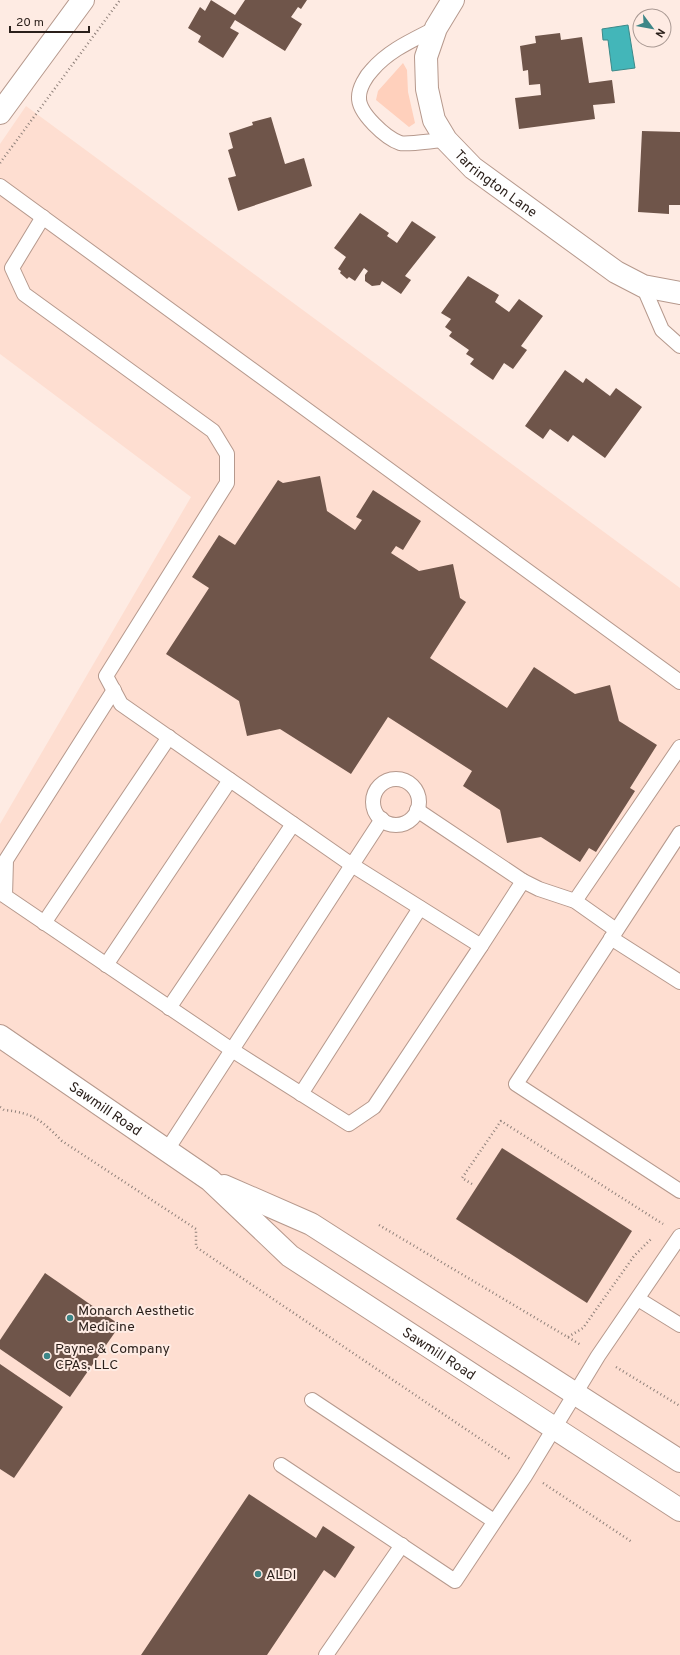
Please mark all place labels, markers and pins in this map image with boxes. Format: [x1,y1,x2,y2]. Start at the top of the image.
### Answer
place label: Monarch Aesthetic Medicine [78,1303,194,1336]
marker: Monarch Aesthetic Medicine [65,1313,75,1323]
place label: Payne & Company CPAs, LLC [55,1341,170,1374]
marker: Payne & Company CPAs, LLC [42,1351,52,1361]
place label: ALDI [266,1567,297,1584]
marker: ALDI [253,1569,263,1579]

